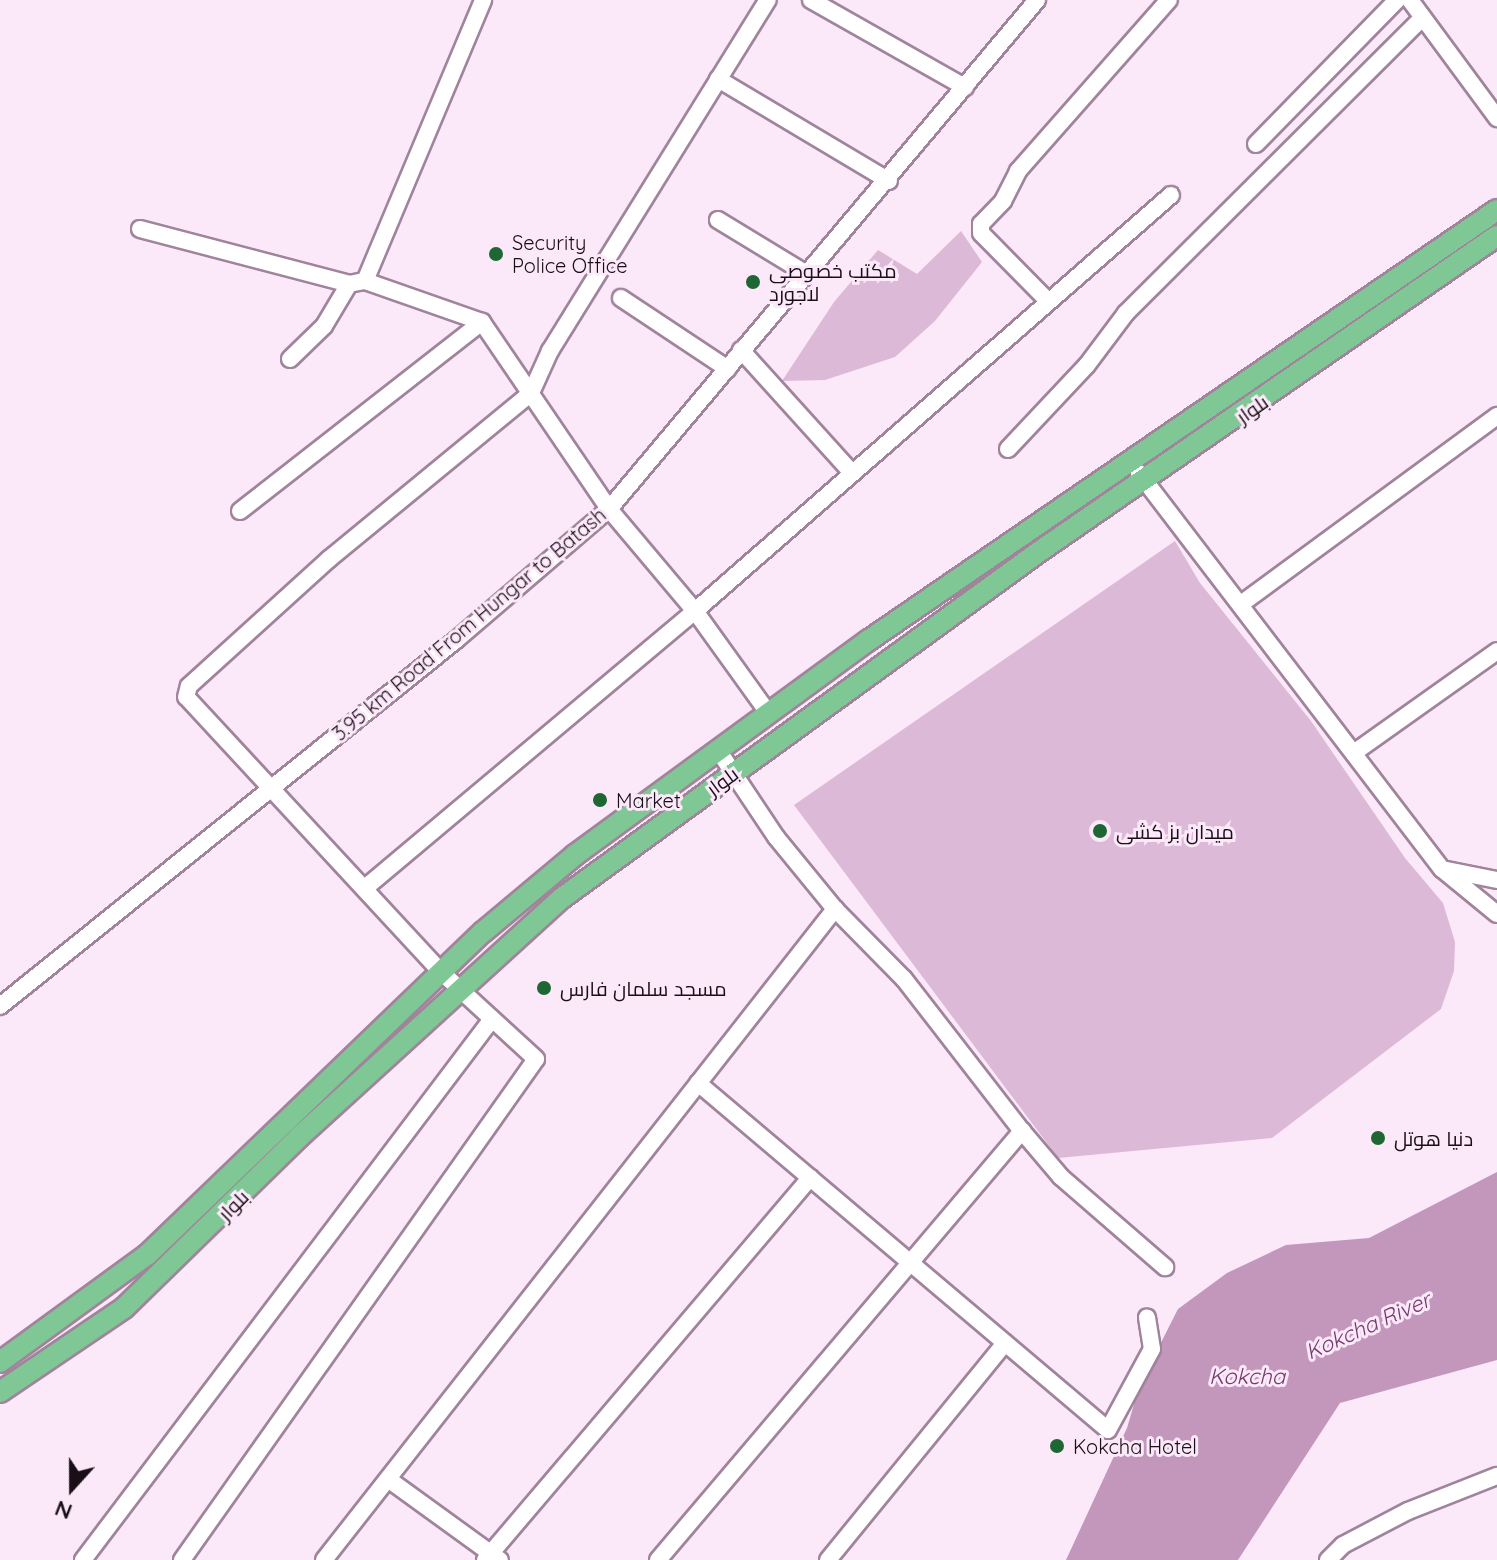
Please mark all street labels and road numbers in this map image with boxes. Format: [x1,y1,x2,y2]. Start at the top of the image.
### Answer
street label: بلوار [1231,390,1273,428]
street label: 3.95 km Road From Hungar to Batash [328,503,610,745]
street label: بلوار [701,761,743,801]
street label: بلوار [213,1185,253,1225]

